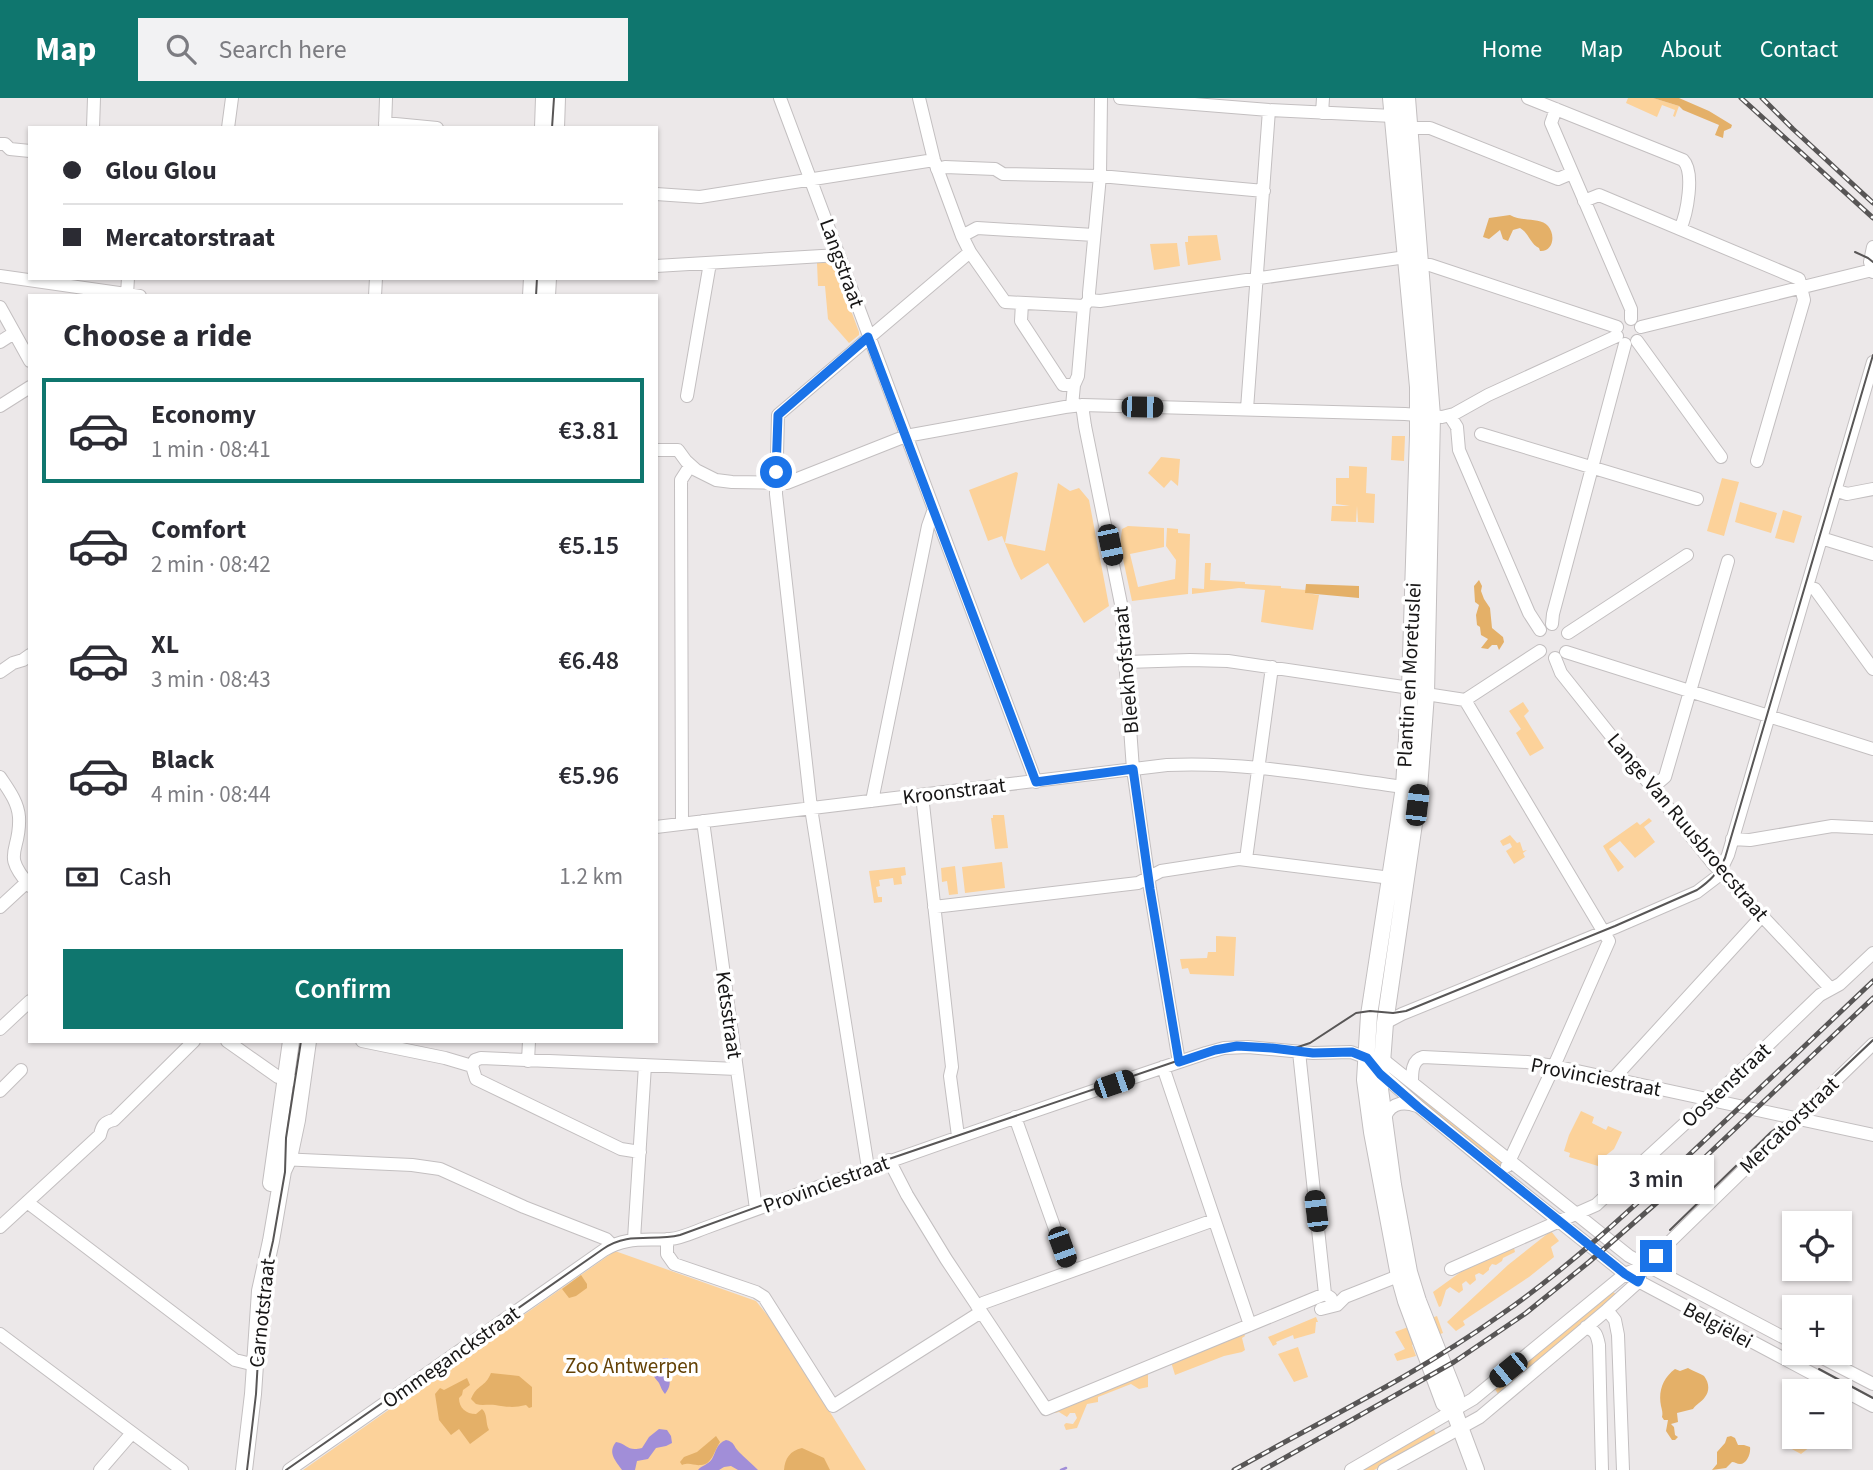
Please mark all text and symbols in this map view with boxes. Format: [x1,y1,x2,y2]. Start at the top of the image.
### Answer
search box [138,18,628,81]
text: Map [35,26,96,73]
icon: search [162,30,200,68]
text: Search here [218,31,347,68]
text: Home [1482,32,1542,67]
text: Map [1580,32,1623,67]
text: About [1661,32,1722,67]
text: Contact [1760,32,1838,67]
text: Glou Glou [105,152,217,189]
street label: Langstraat [812,214,872,312]
text: Mercatorstraat [105,219,275,256]
text: Choose a ride [63,313,252,359]
text: Economy [151,396,256,433]
car [1121,396,1164,418]
icon: car [67,399,130,462]
text: €3.81 [558,412,619,449]
text: 1 min · 08:41 [151,433,271,466]
route start [760,456,792,488]
text: Comfort [151,511,246,548]
icon: car [67,514,130,577]
car [1096,522,1125,568]
text: €5.15 [558,527,619,564]
text: 2 min · 08:42 [151,548,271,581]
street label: Plantin en Moretuslei [1389,582,1429,768]
street label: Bleekhofstraat [1105,605,1147,735]
text: XL [151,626,179,663]
icon: car [67,629,130,692]
text: €6.48 [558,642,619,679]
text: 3 min · 08:43 [151,663,271,696]
street label: Lange Van Ruusbroecstraat [1600,726,1776,928]
text: Black [151,741,214,778]
icon: car [67,744,130,807]
text: €5.96 [558,757,619,794]
street label: Kroonstraat [901,770,1007,812]
text: 4 min · 08:44 [151,778,271,811]
car [1405,783,1430,827]
icon: cash [63,858,101,896]
text: Cash [119,858,172,895]
text: 1.2 km [559,860,623,893]
button: Confirm [63,949,623,1029]
street label: Ketsstraat [708,969,750,1061]
street label: Oostenstraat [1675,1036,1777,1134]
street label: Provinciestraat [1528,1050,1664,1104]
car [1091,1067,1138,1101]
street label: Mercatorstraat [1733,1070,1845,1180]
street label: Provinciestraat [759,1147,893,1221]
callout: 3 min [1598,1154,1714,1204]
text: 3 min [1629,1163,1683,1196]
car [1304,1189,1329,1233]
map controls [1782,1211,1852,1449]
button: locate [1782,1211,1852,1281]
car [1045,1224,1080,1270]
route end [1640,1240,1672,1272]
street label: Carnotstraat [241,1257,283,1369]
street label: Belgiëlei [1678,1294,1758,1356]
button: + [1782,1295,1852,1365]
street label: Ommeganckstraat [376,1298,526,1416]
car [1486,1349,1531,1391]
park label: Zoo Antwerpen [565,1351,699,1381]
button: − [1782,1379,1852,1449]

